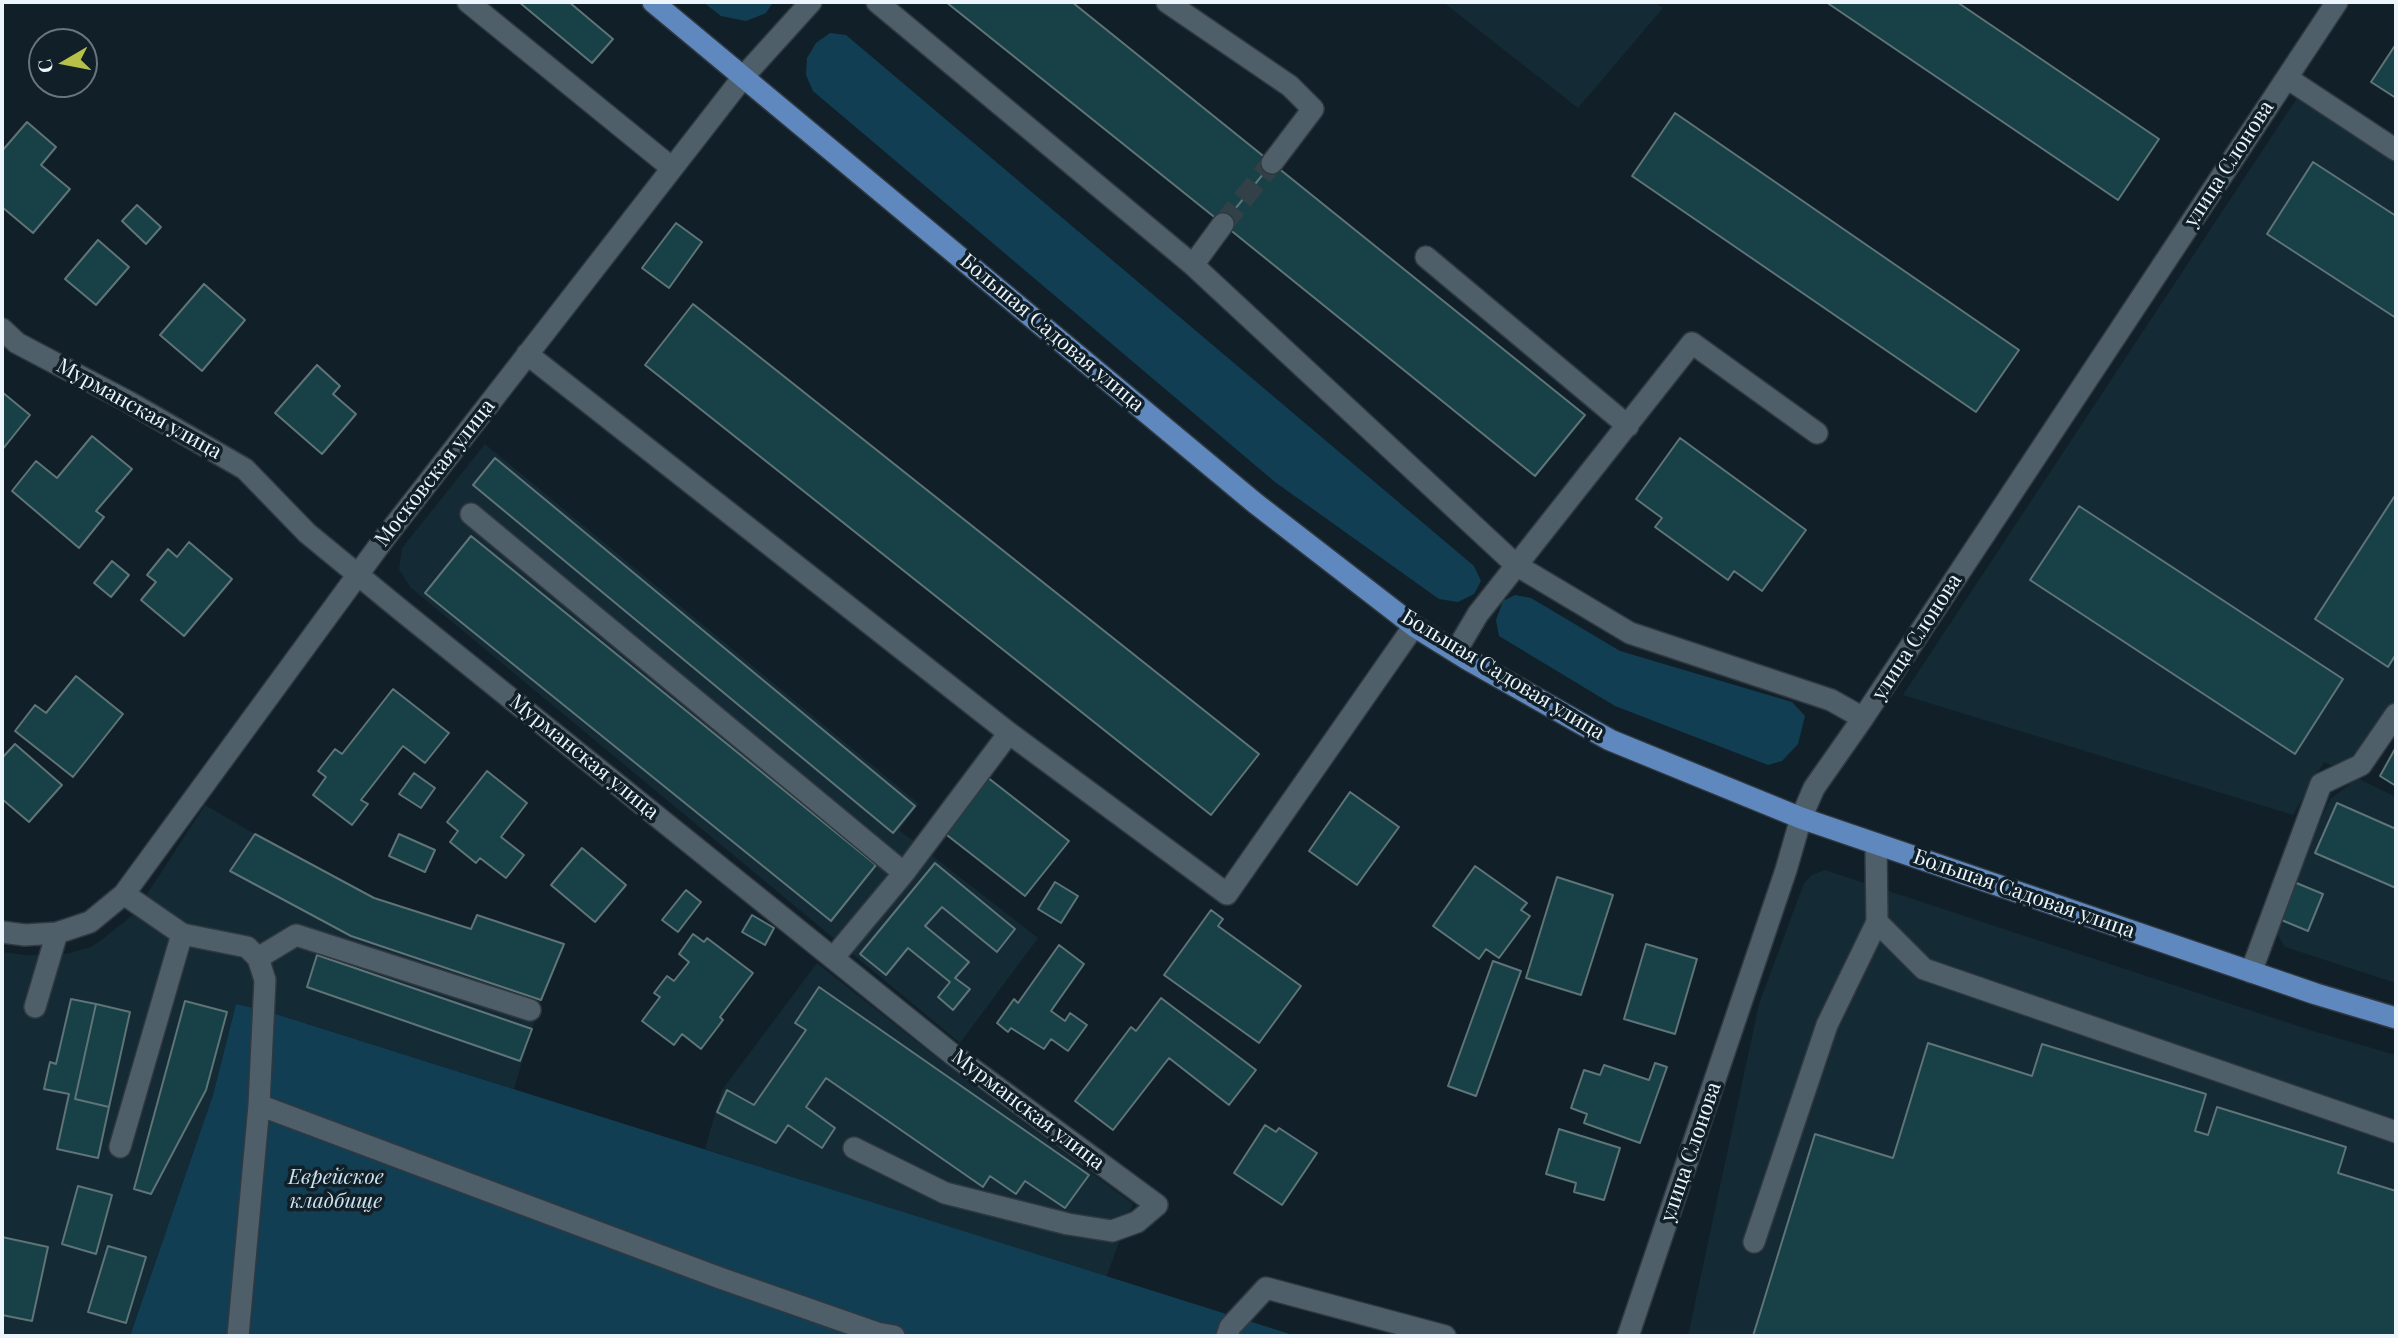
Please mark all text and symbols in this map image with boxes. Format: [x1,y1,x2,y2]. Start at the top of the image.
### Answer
north arrow [28,28,98,98]
text: С [30,57,58,75]
street label: улица Слонова [2179,96,2279,232]
street label: Большая Садовая улица [955,249,1149,417]
street label: Мурманская улица [52,353,226,465]
street label: Московская улица [370,394,500,552]
street label: улица Слонова [1867,569,1967,705]
street label: Большая Садовая улица [1397,604,1609,746]
street label: Мурманская улица [504,689,664,825]
street label: Большая Садовая улица [1910,844,2138,944]
street label: Мурманская улица [947,1044,1109,1176]
street label: улица Слонова [1655,1079,1727,1225]
park label: Еврейское кладбище [288,1164,384,1214]

